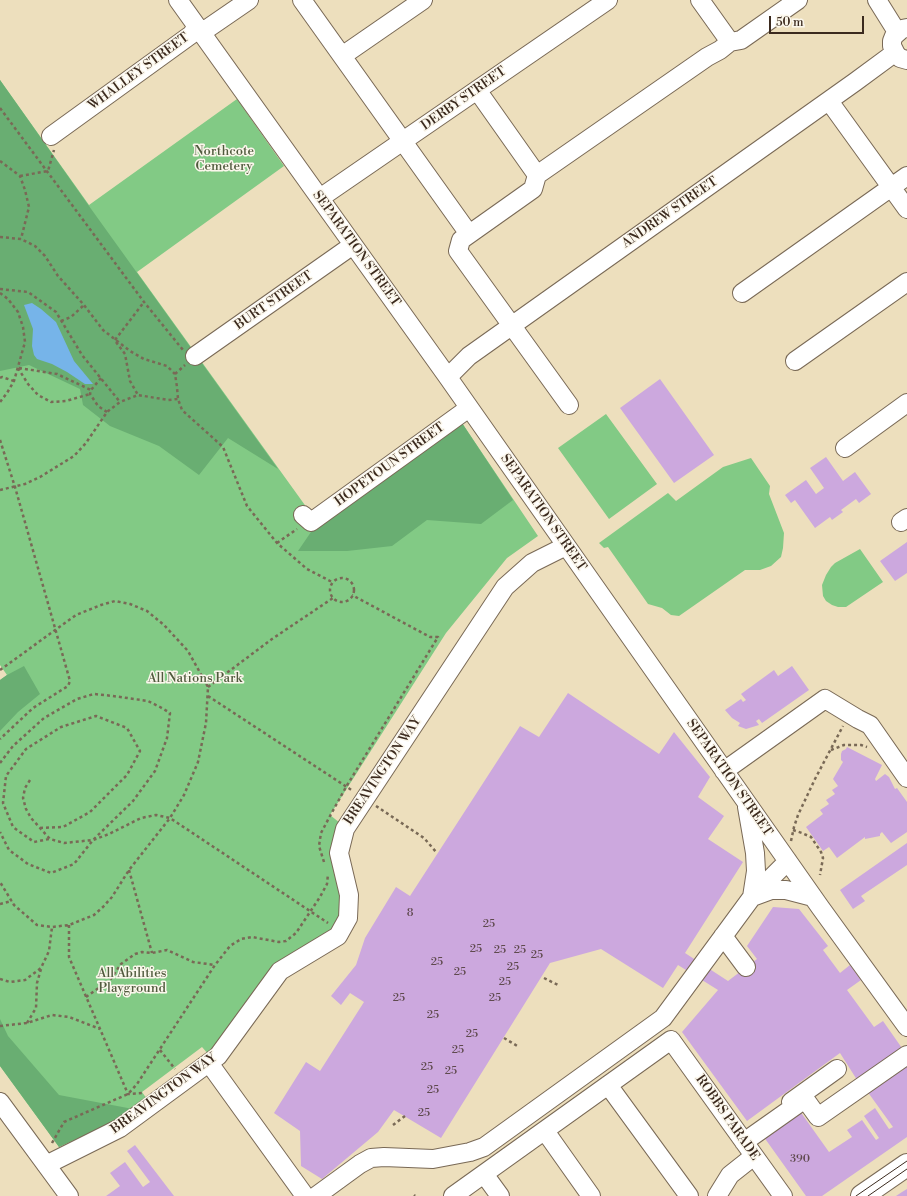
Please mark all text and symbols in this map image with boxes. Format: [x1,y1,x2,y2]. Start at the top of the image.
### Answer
scale bar [771,8,866,34]
text: 50 m [776,15,804,30]
street label: WHALLEY STREET [85,30,193,114]
street label: DERBY STREET [418,64,510,134]
park label: Northcote Cemetery [194,144,254,175]
street label: ANDREW STREET [619,174,721,252]
street label: SEPARATION STREET [309,188,403,310]
street label: BURT STREET [232,268,316,334]
street label: HOPETOUN STREET [332,420,448,510]
street label: SEPARATION STREET [497,452,589,574]
park label: All Nations Park [148,671,242,687]
street label: BREAVINGTON WAY [341,714,425,828]
street label: SEPARATION STREET [683,717,775,839]
house number: 8 [407,906,413,920]
house number: 25 [483,917,495,931]
house number: 25 [470,942,482,956]
house number: 25 [494,943,506,957]
house number: 25 [514,943,526,957]
house number: 25 [531,948,543,962]
house number: 25 [431,955,443,969]
house number: 25 [507,960,519,974]
house number: 25 [454,965,466,979]
park label: All Abilities Playground [98,966,166,997]
house number: 25 [499,975,511,989]
house number: 25 [393,991,405,1005]
house number: 25 [489,991,501,1005]
house number: 25 [427,1008,439,1022]
house number: 25 [466,1027,478,1041]
house number: 25 [452,1043,464,1057]
street label: BREAVINGTON WAY [108,1050,220,1138]
house number: 25 [421,1060,433,1074]
house number: 25 [445,1064,457,1078]
street label: ROBBS PARADE [692,1072,762,1164]
house number: 25 [427,1083,439,1097]
house number: 25 [418,1106,430,1120]
house number: 390 [790,1152,810,1166]

